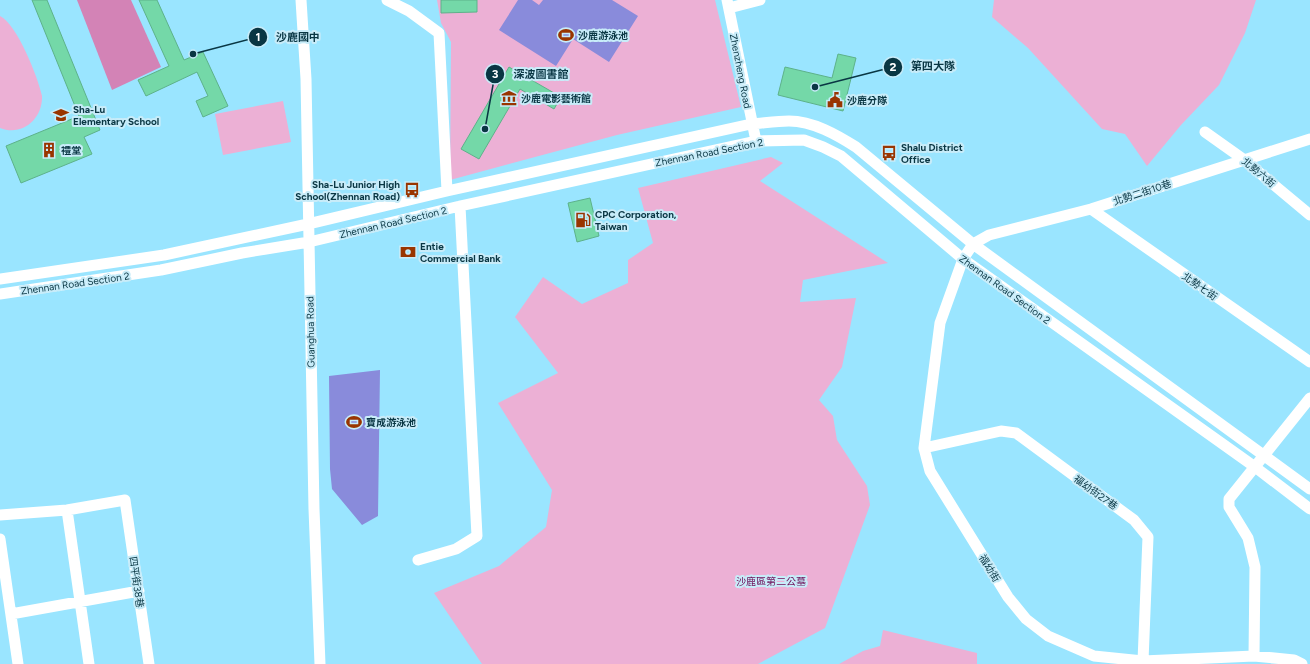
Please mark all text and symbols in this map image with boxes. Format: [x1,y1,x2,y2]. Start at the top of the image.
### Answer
callout: 沙鹿國中 [248,25,328,48]
sports icon: 沙鹿游泳池 [557,26,575,44]
place label: 沙鹿游泳池 [578,29,628,42]
text: 1 [255,30,261,44]
text: 沙鹿國中 [276,31,320,44]
street label: Zhenzheng Road [727,33,754,110]
callout: 第四大隊 [883,55,963,78]
text: 2 [890,60,897,74]
text: 第四大隊 [911,60,955,73]
callout: 深波圖書館 [485,63,576,86]
text: 3 [492,67,499,81]
text: 深波圖書館 [514,68,569,81]
museum icon: 沙鹿電影藝術館 [500,89,518,107]
public building icon: 沙鹿分隊 [826,91,844,109]
place label: 沙鹿電影藝術館 [521,92,591,105]
place label: 沙鹿分隊 [847,94,888,107]
place label: Sha-Lu Elementary School [73,103,159,128]
school or university icon: Sha-Lu Elementary School [52,106,70,124]
street label: Zhennan Road Section 2 [654,136,764,169]
building icon: 禮堂 [40,141,58,159]
place label: Shalu District Office [901,141,963,166]
place label: 禮堂 [61,144,81,157]
bus stop icon: Shalu District Office [880,144,898,162]
street label: 北勢六街 [1239,155,1278,190]
street label: 北勢二街10巷 [1111,177,1173,208]
place label: Sha-Lu Junior High School(Zhennan Road) [295,178,400,203]
bus stop icon: Sha-Lu Junior High School(Zhennan Road) [403,181,421,199]
street label: Zhennan Road Section 2 [338,204,448,241]
place label: CPC Corporation, Taiwan [595,208,677,233]
fuel station icon: CPC Corporation, Taiwan [574,211,592,229]
place label: Entie Commercial Bank [420,240,501,265]
bank icon: Entie Commercial Bank [399,243,417,261]
street label: Zhennan Road Section 2 [956,252,1053,327]
street label: Zhennan Road Section 2 [20,269,130,298]
street label: 北勢七街 [1180,270,1220,303]
street label: Guanghua Road [303,296,318,368]
sports icon: 寶成游泳池 [345,413,363,431]
place label: 寶成游泳池 [366,416,416,429]
street label: 福幼街27巷 [1071,472,1120,513]
street label: 福幼街 [976,552,1003,584]
street label: 四平街38巷 [126,556,147,609]
park label: 沙鹿區第二公墓 [736,575,806,588]

